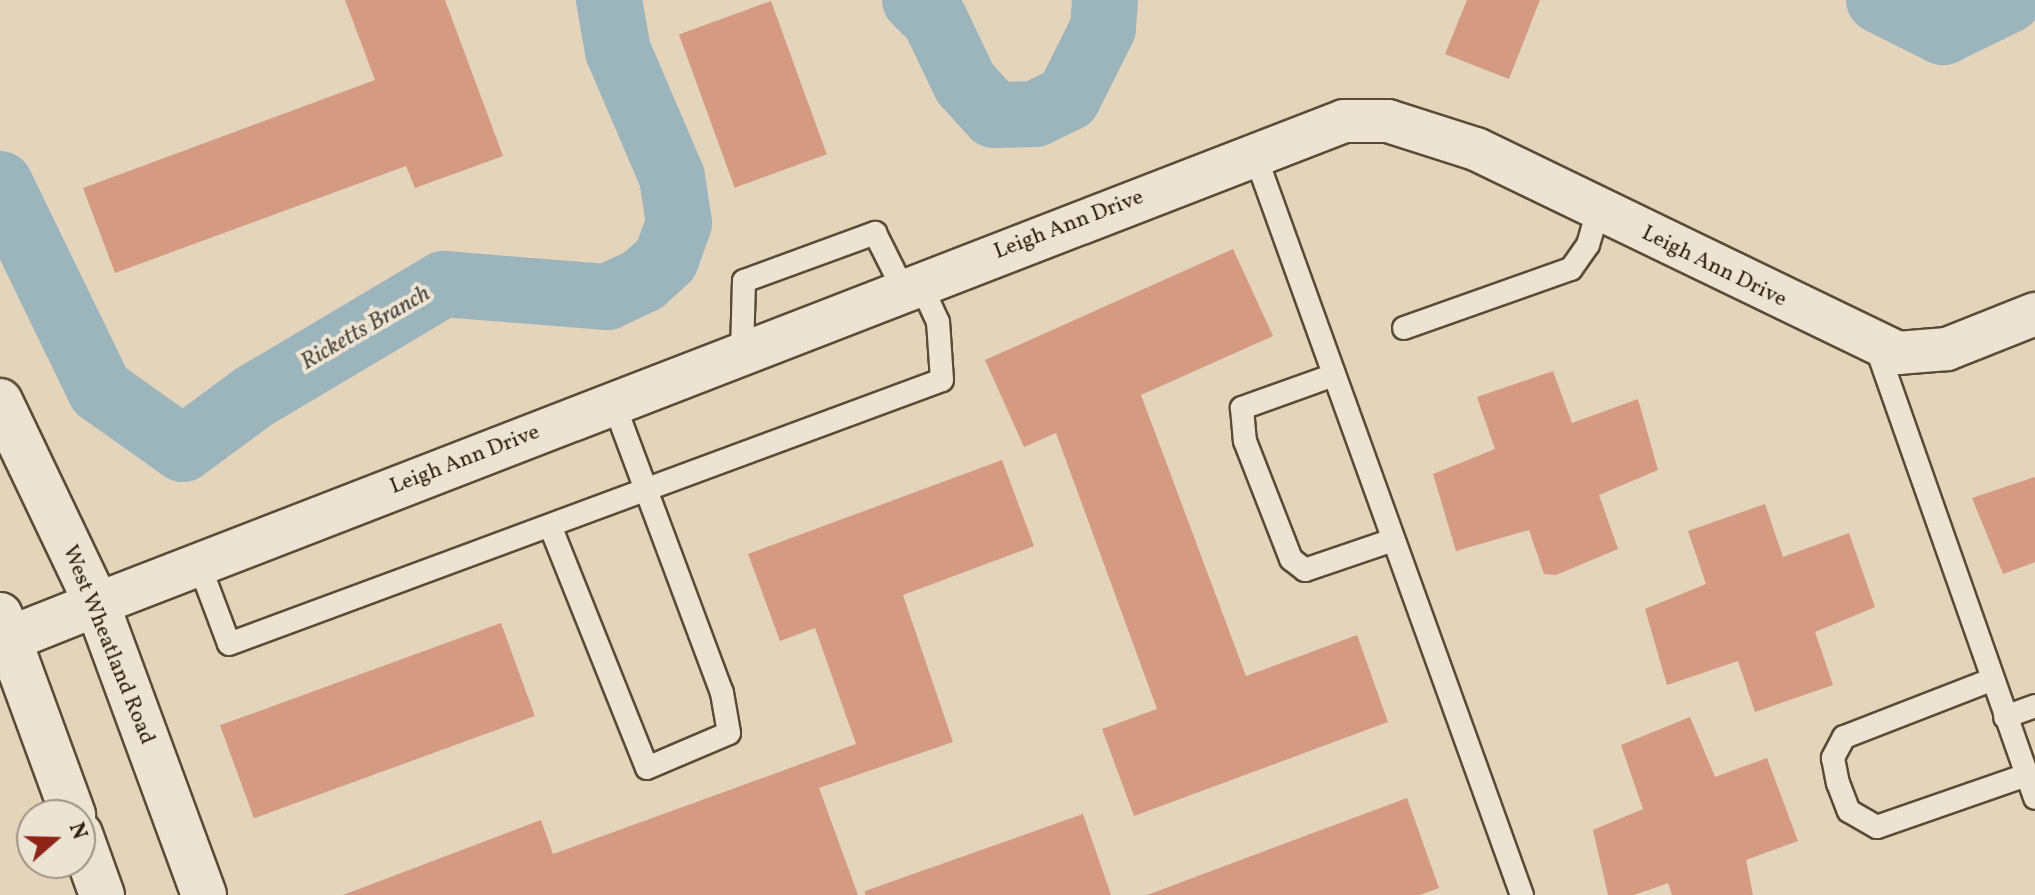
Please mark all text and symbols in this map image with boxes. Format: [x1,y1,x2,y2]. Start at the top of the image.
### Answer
street label: Leigh Ann Drive [991,184,1147,266]
street label: Leigh Ann Drive [1637,221,1791,313]
water label: Ricketts Branch [296,280,436,378]
street label: Leigh Ann Drive [387,419,543,501]
street label: West Wheatland Road [56,541,160,749]
north arrow [16,799,96,879]
text: N [60,818,94,844]

